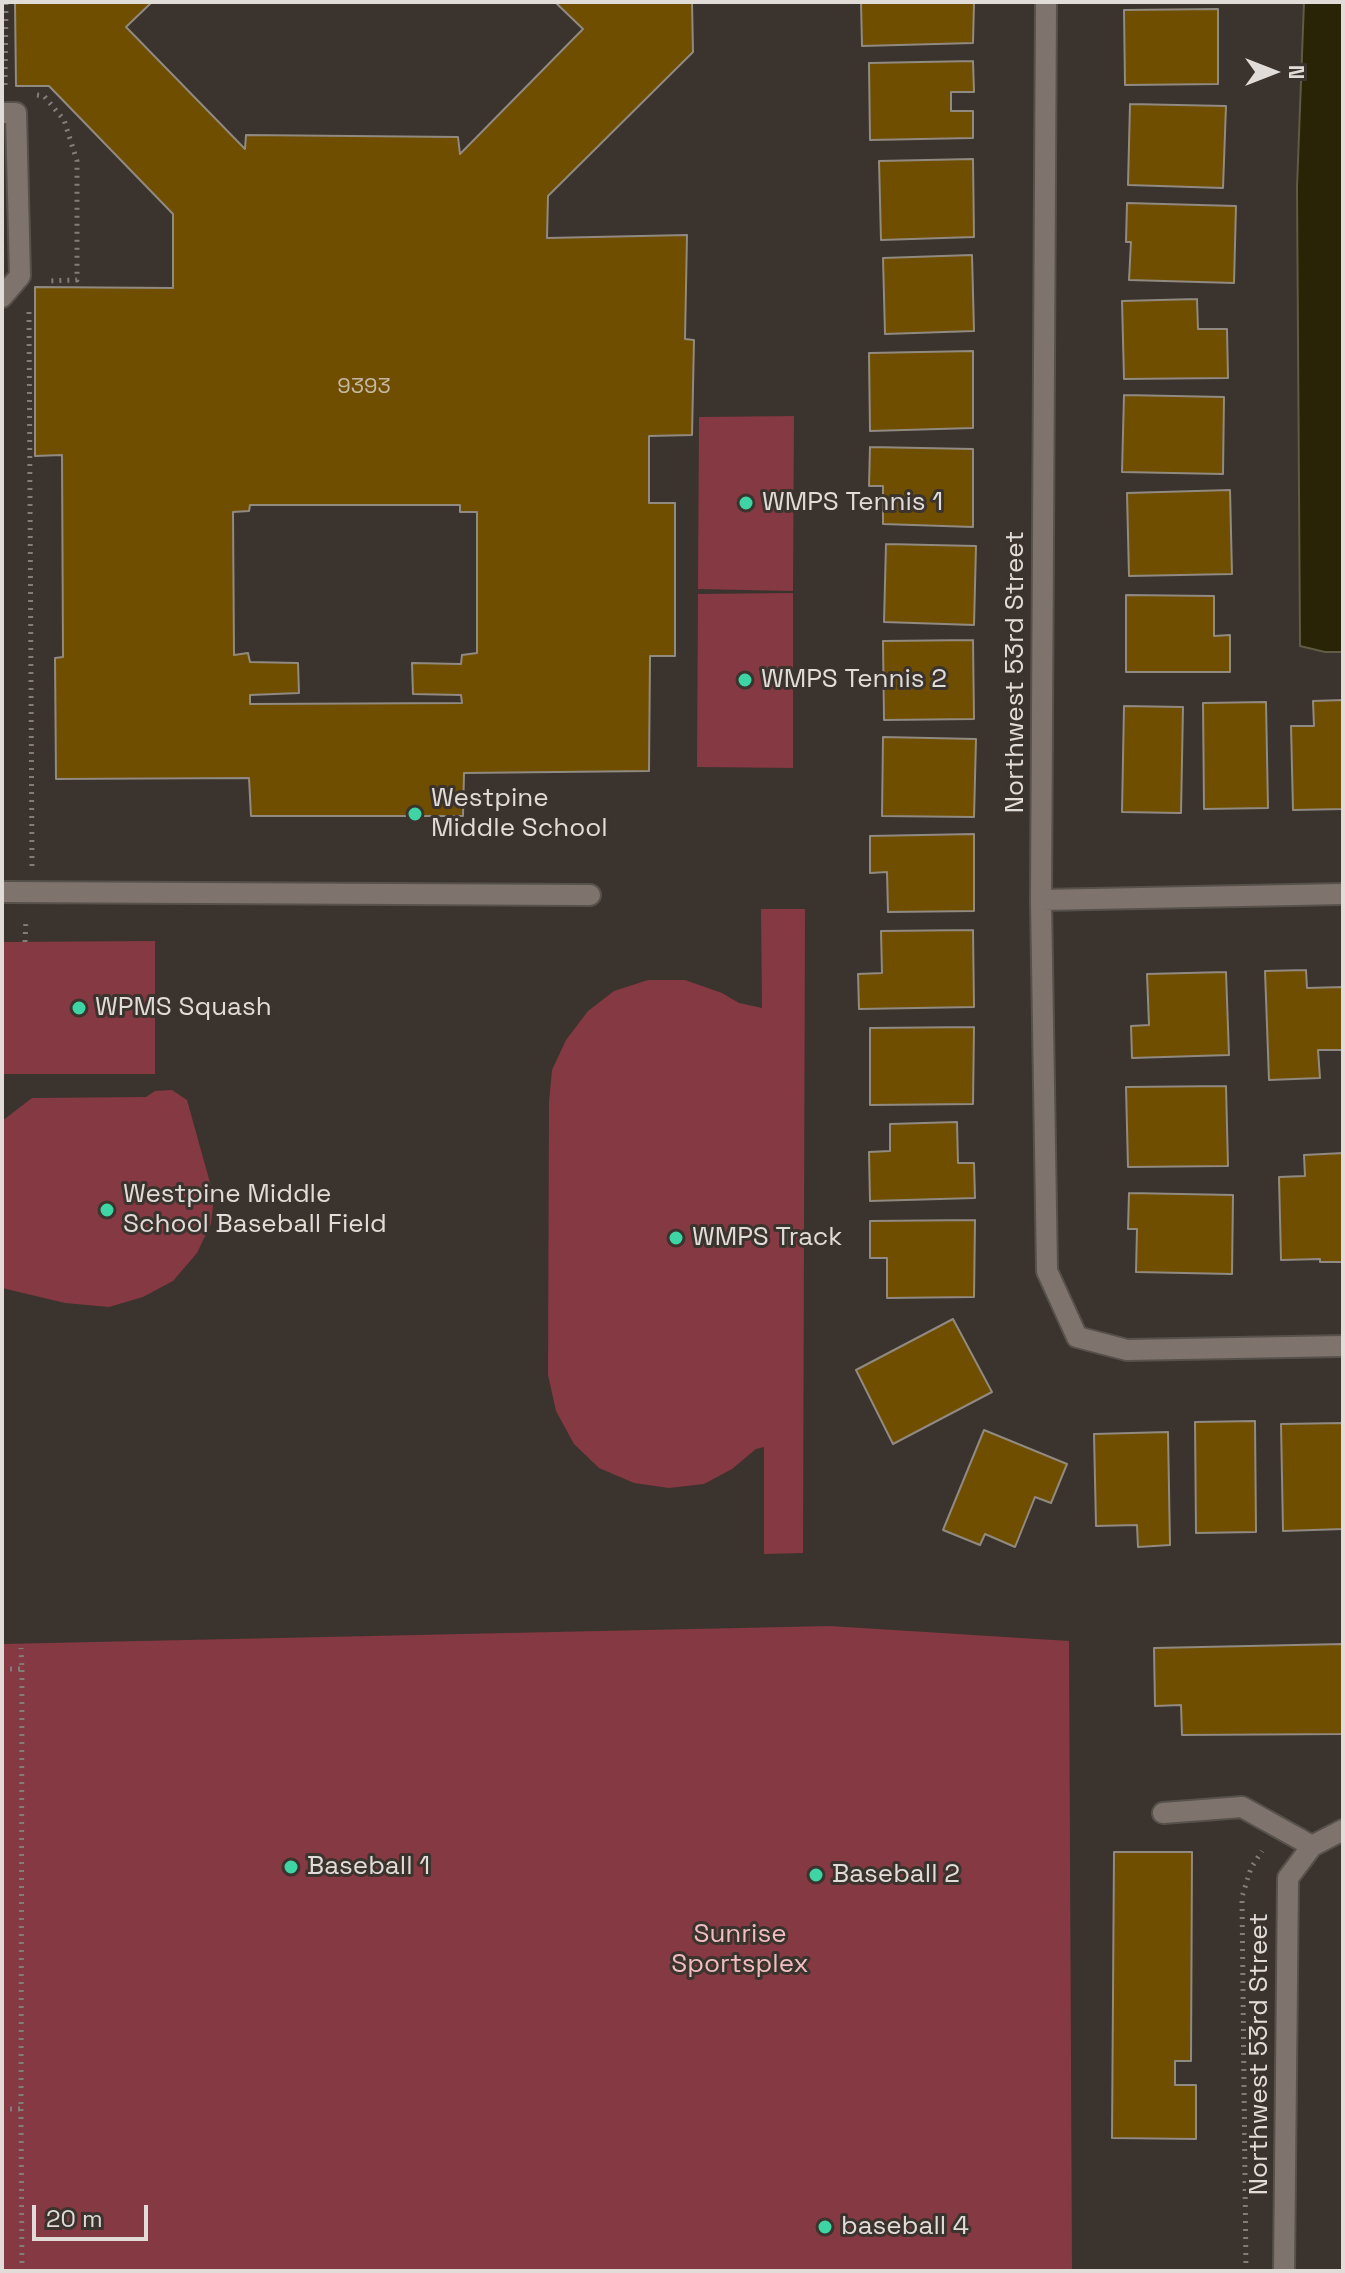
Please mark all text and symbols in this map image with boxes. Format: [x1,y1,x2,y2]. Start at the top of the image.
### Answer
north arrow [1233,32,1313,112]
text: N [1283,65,1311,79]
house number: 9393 [337,374,391,400]
place label: WMPS Tennis 1 [762,487,943,519]
marker: WMPS Tennis 1 [737,494,755,512]
street label: Northwest 53rd Street [1000,531,1032,813]
place label: WMPS Tennis 2 [761,664,947,696]
marker: WMPS Tennis 2 [736,671,754,689]
place label: Westpine Middle School [431,783,608,844]
marker: Westpine Middle School [406,805,424,823]
place label: WPMS Squash [95,992,272,1024]
marker: WPMS Squash [70,999,88,1017]
place label: Westpine Middle School Baseball Field [123,1179,387,1240]
marker: Westpine Middle School Baseball Field [98,1201,116,1219]
place label: WMPS Track [692,1222,842,1254]
marker: WMPS Track [667,1229,685,1247]
place label: Baseball 1 [307,1851,430,1883]
marker: Baseball 1 [282,1858,300,1876]
place label: Baseball 2 [832,1859,960,1891]
marker: Baseball 2 [807,1866,825,1884]
street label: Northwest 53rd Street [1244,1913,1276,2195]
park label: Sunrise Sportsplex [671,1919,809,1980]
scale bar [36,2189,152,2239]
text: 20 m [46,2203,103,2234]
place label: baseball 4 [841,2211,969,2243]
marker: baseball 4 [816,2218,834,2236]

